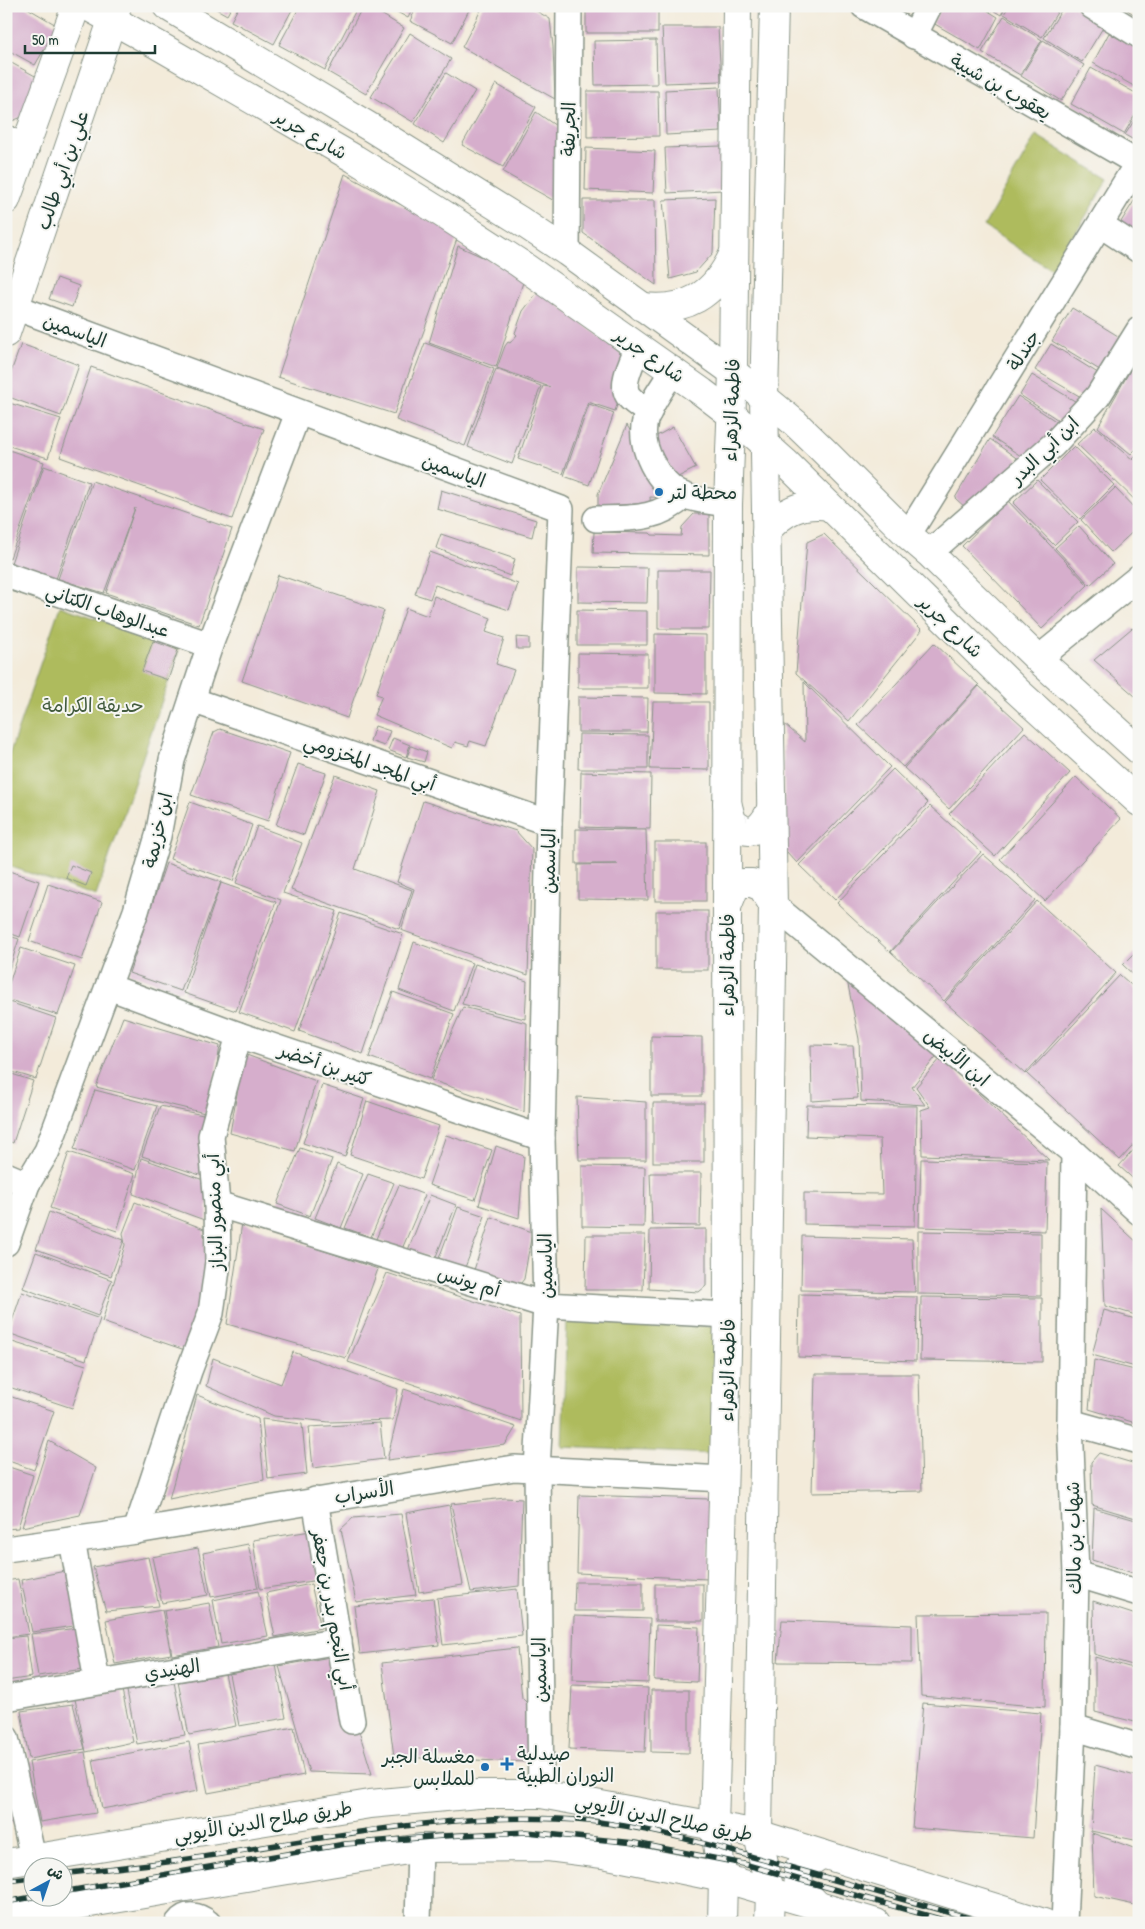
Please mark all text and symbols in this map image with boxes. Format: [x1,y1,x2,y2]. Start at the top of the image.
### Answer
scale bar [25,22,155,54]
text: 50 m [32,29,59,50]
street label: يعقوب بن شيبة [946,47,1056,125]
street label: الجريفة [555,101,581,157]
street label: شارع جرير [268,102,352,166]
street label: علي بن أبي طالب [29,107,98,234]
street label: الياسمين [40,307,110,353]
street label: شارع جرير [607,320,690,389]
street label: جندلة [1000,325,1046,375]
street label: فاطمة الزهراء [716,358,746,462]
street label: ابن أبي البدر [1002,410,1087,494]
street label: الياسمين [419,447,489,493]
place label: محطة لتر [667,479,737,505]
marker: محطة لتر [653,486,665,498]
street label: عبدالوهاب الكتاني [41,577,173,647]
street label: شارع جرير [911,587,989,664]
park label: حديقة الكرامة [42,692,144,718]
street label: أبي المجد المخزومي [299,727,440,801]
street label: ابن خزيمة [136,790,178,870]
street label: الياسمين [534,828,562,894]
street label: فاطمة الزهراء [714,913,740,1017]
street label: ابن الأبيض [919,1022,995,1092]
street label: كثير بن أخضر [273,1035,375,1092]
street label: أبي منصور البزاز [199,1153,233,1273]
street label: الياسمين [531,1233,559,1299]
street label: أم يونس [434,1259,504,1305]
street label: فاطمة الزهراء [713,1318,741,1422]
street label: الأسراب [332,1474,396,1510]
street label: شهاب بن مالك [1059,1481,1087,1595]
street label: أبي النجم بدر بن جعفر [302,1526,360,1693]
street label: الياسمين [525,1637,553,1703]
street label: الهنيدي [142,1652,202,1688]
place label: صيدلية النوران الطبية [517,1740,614,1788]
place label: مغسلة الجبر للملابس [380,1743,475,1791]
marker: صيدلية النوران الطبية [501,1758,513,1770]
marker: مغسلة الجبر للملابس [479,1761,491,1773]
street label: طريق صلاح الدين الأيوبي [572,1787,755,1851]
street label: طريق صلاح الدين الأيوبي [172,1794,355,1852]
north arrow [22,1856,72,1906]
text: ش [45,1859,69,1884]

